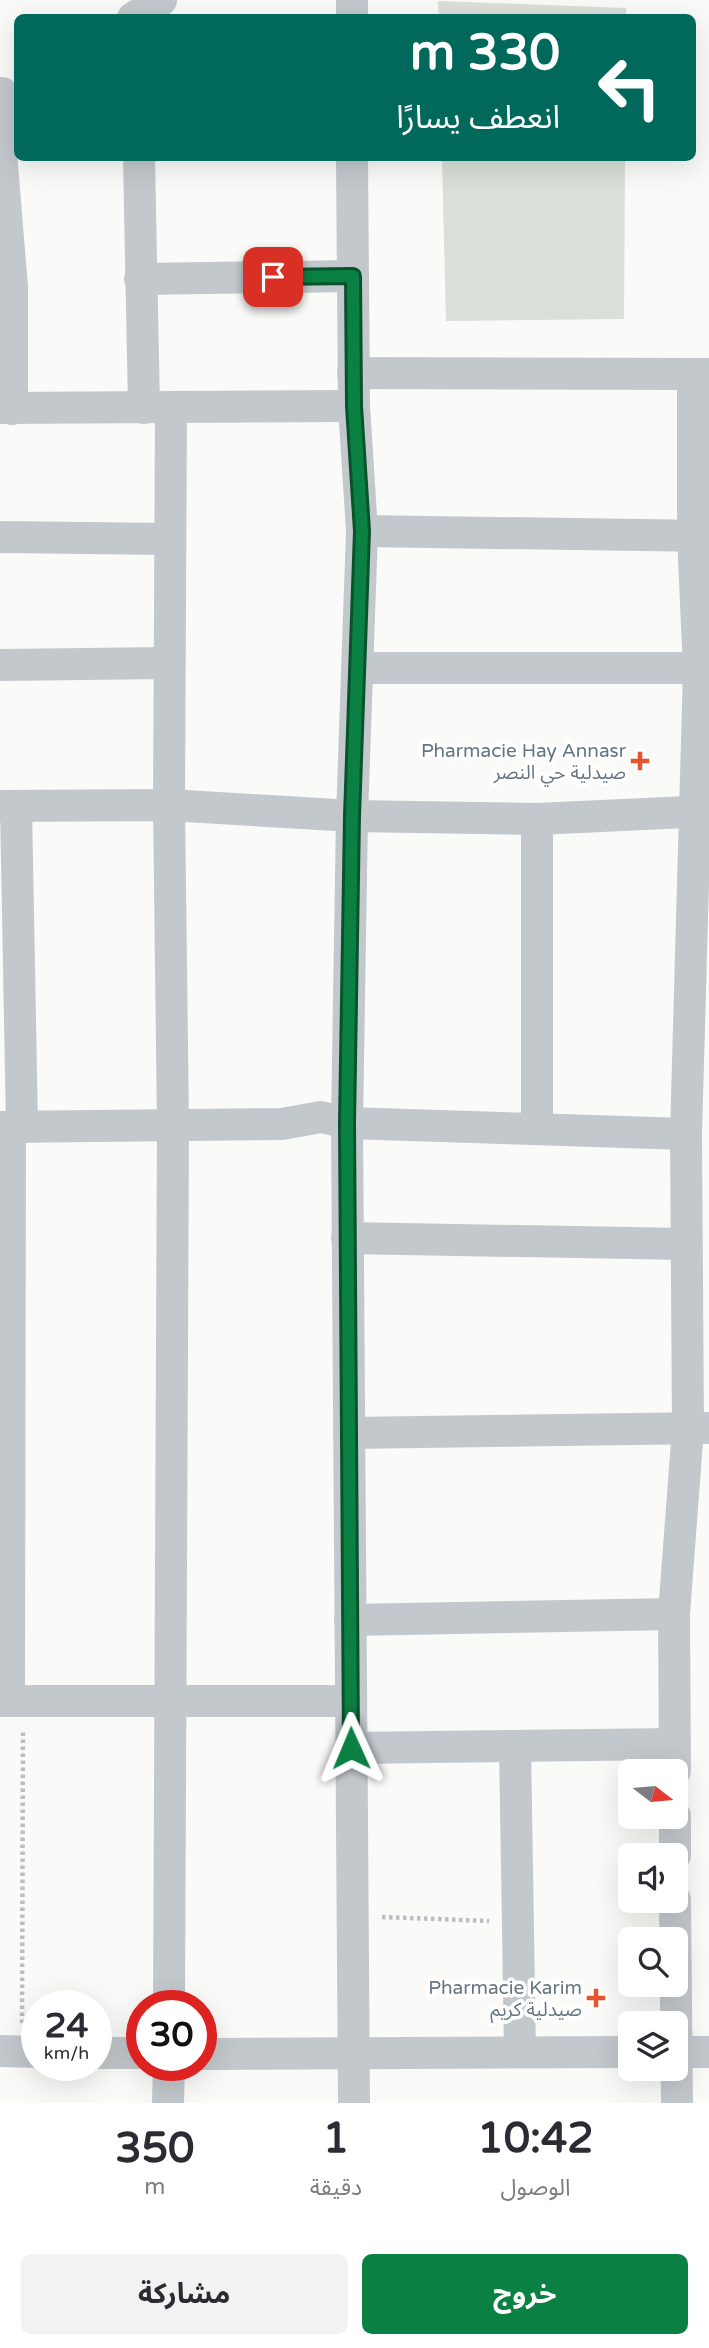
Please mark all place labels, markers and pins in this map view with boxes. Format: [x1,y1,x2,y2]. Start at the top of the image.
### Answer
pin [243,247,303,307]
place label: Pharmacie Hay Annasr صيدلية حي النصر [421,740,627,787]
marker: Pharmacie Hay Annasr صيدلية حي النصر [632,753,648,769]
place label: Pharmacie Karim صيدلية كريم [428,1977,582,2024]
marker: Pharmacie Karim صيدلية كريم [588,1990,604,2006]

